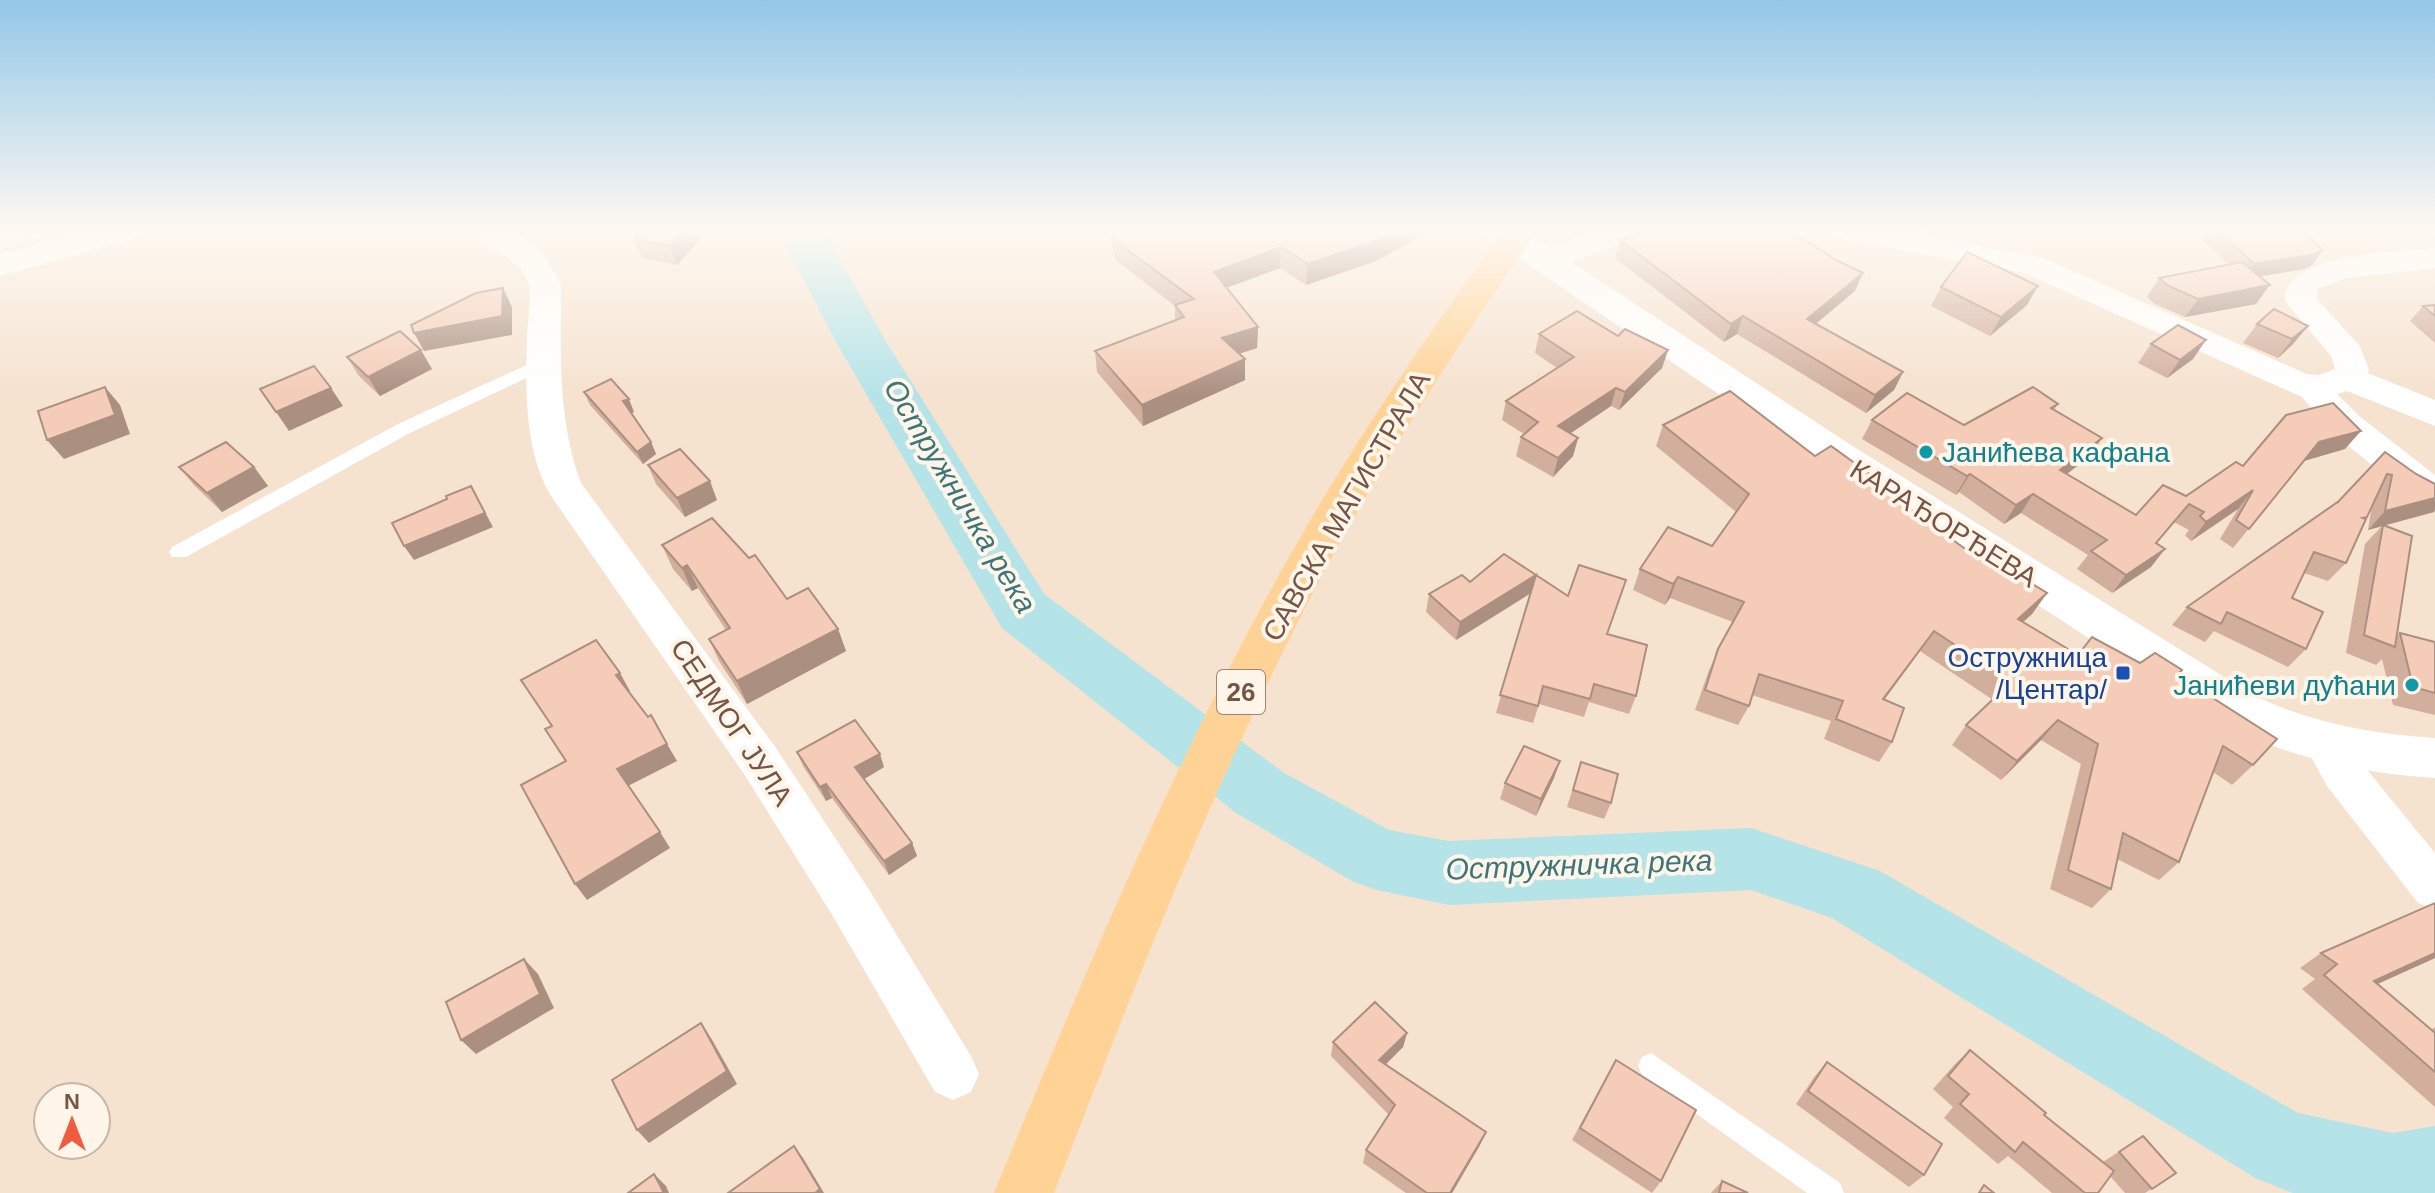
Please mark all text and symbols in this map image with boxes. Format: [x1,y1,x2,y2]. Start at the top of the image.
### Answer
street label: САВСКА МАГИСТРАЛА [1257,366,1436,646]
water label: Остружничка река [878,373,1043,619]
place label: Јанићева кафана [1942,437,2170,468]
marker: Јанићева кафана [1917,443,1935,461]
street label: КАРАЂОРЂЕВА [1845,453,2043,594]
street label: СЕДМОГ ЈУЛА [665,633,799,812]
place label: Остружница /Центар/ [1947,642,2107,705]
marker: Остружница /Центар/ [2114,664,2132,682]
road number: 26 [1217,670,1265,714]
place label: Јанићеви дућани [2173,670,2396,701]
marker: Јанићеви дућани [2403,676,2421,694]
water label: Остружничка река [1445,843,1713,886]
north arrow [32,1081,112,1161]
text: N [64,1089,80,1114]

